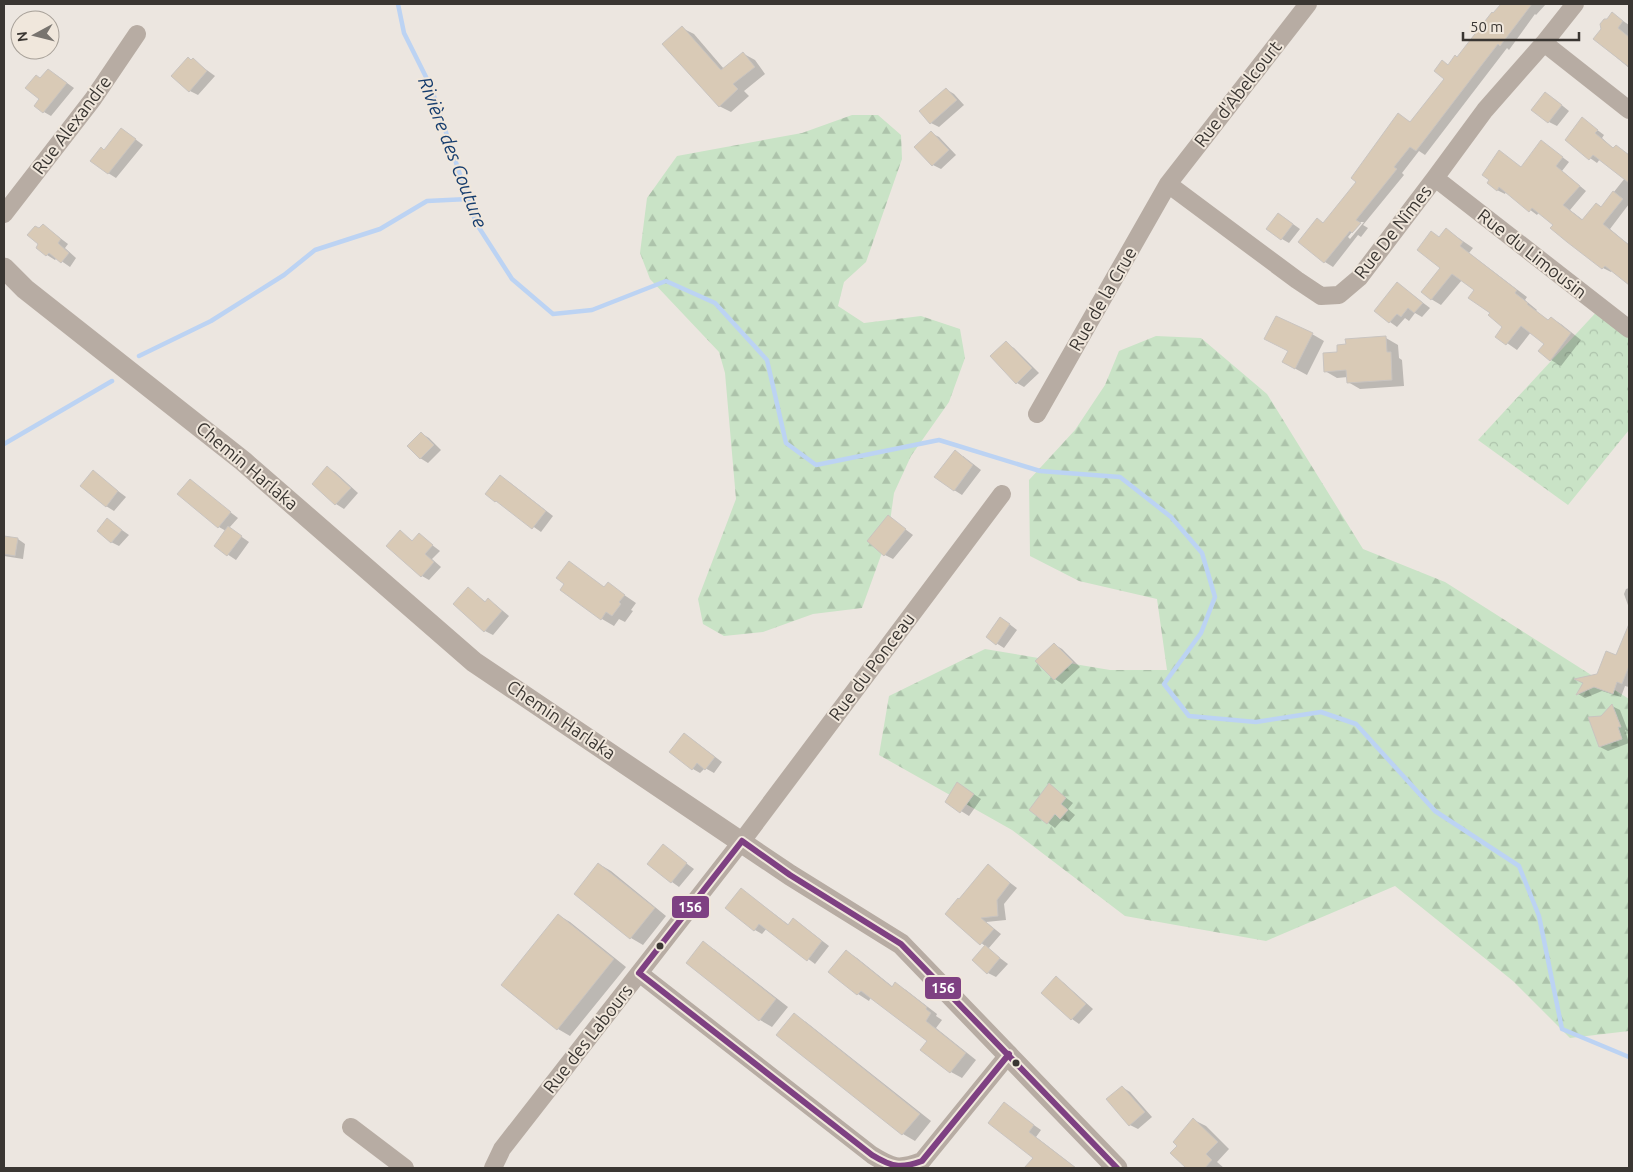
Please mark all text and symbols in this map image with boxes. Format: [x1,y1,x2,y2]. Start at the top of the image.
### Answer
north arrow [10,10,60,60]
scale bar [1463,10,1579,42]
text: 50 m [1470,18,1503,35]
text: N [14,30,31,43]
street label: Rue d'Abelcourt [1190,36,1285,150]
street label: Rue Alexandre [28,71,115,177]
water label: Rivière des Couture [414,73,492,231]
street label: Rue De Nîmes [1350,181,1435,282]
street label: Rue du Limousin [1474,204,1591,302]
street label: Rue de la Crue [1064,243,1140,354]
street label: Chemin Harlaka [193,417,303,514]
street label: Rue du Ponceau [824,609,918,724]
street label: Chemin Harlaka [504,676,620,763]
line badge: 156 [671,895,710,919]
text: 156 [678,899,702,915]
unlabelled marker [655,941,665,951]
line badge: 156 [924,976,962,1000]
street label: Rue des Labours [539,980,636,1097]
text: 156 [931,980,955,996]
unlabelled marker [1011,1058,1021,1068]

